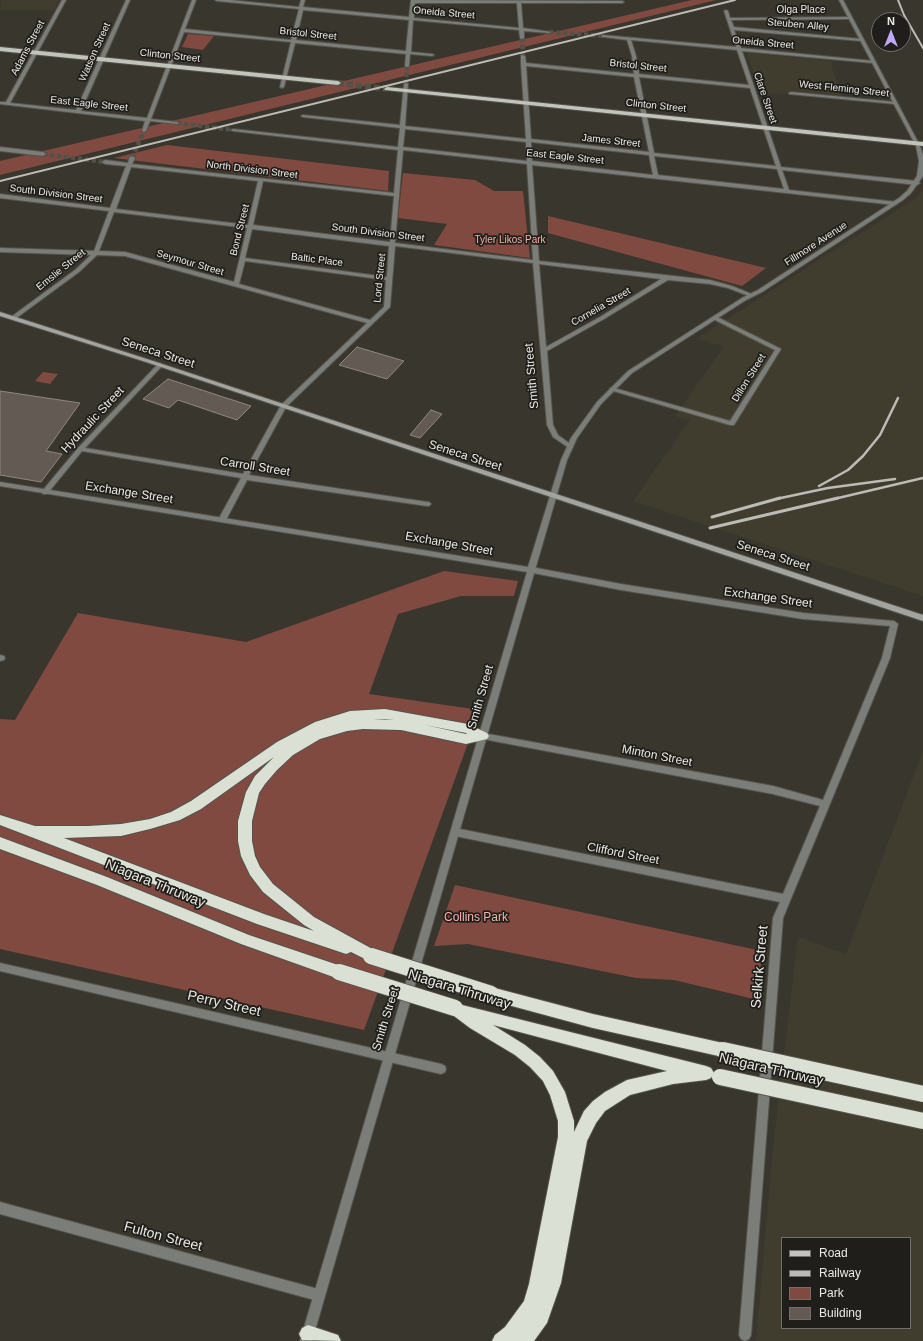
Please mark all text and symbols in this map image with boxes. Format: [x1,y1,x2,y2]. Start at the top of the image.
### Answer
street label: Oneida Street [413,4,475,22]
street label: Olga Place [777,4,825,16]
north arrow [871,12,911,52]
text: N [887,15,895,27]
street label: Steuben Alley [767,16,829,34]
street label: Adams Street [8,18,48,78]
street label: Watson Street [77,21,113,83]
street label: Bristol Street [279,25,337,43]
street label: Oneida Street [732,34,794,52]
street label: Clinton Street [139,47,201,65]
street label: Bristol Street [609,57,667,75]
street label: Clare Street [751,71,779,125]
street label: West Fleming Street [798,78,890,100]
street label: East Eagle Street [50,94,128,114]
street label: Clinton Street [625,97,687,115]
street label: James Street [581,132,641,150]
street label: East Eagle Street [526,147,604,167]
street label: North Division Street [206,158,298,182]
street label: South Division Street [9,182,103,206]
street label: Bond Street [228,203,252,257]
street label: Fillmore Avenue [783,219,849,269]
street label: South Division Street [331,221,425,245]
park label: Tyler Likos Park [474,234,546,246]
street label: Emslie Street [34,247,88,293]
street label: Seymour Street [155,248,225,278]
street label: Baltic Place [290,251,344,269]
street label: Lord Street [371,253,389,303]
street label: Cornelia Street [569,285,633,329]
street label: Seneca Street [120,334,196,372]
street label: Smith Street [522,342,542,410]
street label: Dillon Street [729,352,769,404]
street label: Hydraulic Street [59,384,127,456]
street label: Seneca Street [427,437,503,475]
street label: Carroll Street [219,454,291,480]
street label: Exchange Street [84,479,174,507]
street label: Exchange Street [404,529,494,559]
street label: Seneca Street [735,537,811,575]
street label: Exchange Street [723,585,813,611]
street label: Smith Street [465,663,497,731]
street label: Minton Street [621,742,693,770]
street label: Clifford Street [586,840,660,868]
street label: Niagara Thruway [102,856,208,912]
park label: Collins Park [444,911,508,925]
street label: Selkirk Street [748,925,772,1009]
street label: Niagara Thruway [406,966,512,1014]
street label: Smith Street [369,985,403,1053]
street label: Perry Street [186,987,262,1021]
street label: Niagara Thruway [717,1050,825,1090]
street label: Fulton Street [122,1219,204,1255]
legend [781,1237,911,1329]
text: Road [819,1246,848,1260]
text: Railway [819,1266,861,1280]
text: Park [819,1286,844,1300]
text: Building [819,1306,862,1320]

